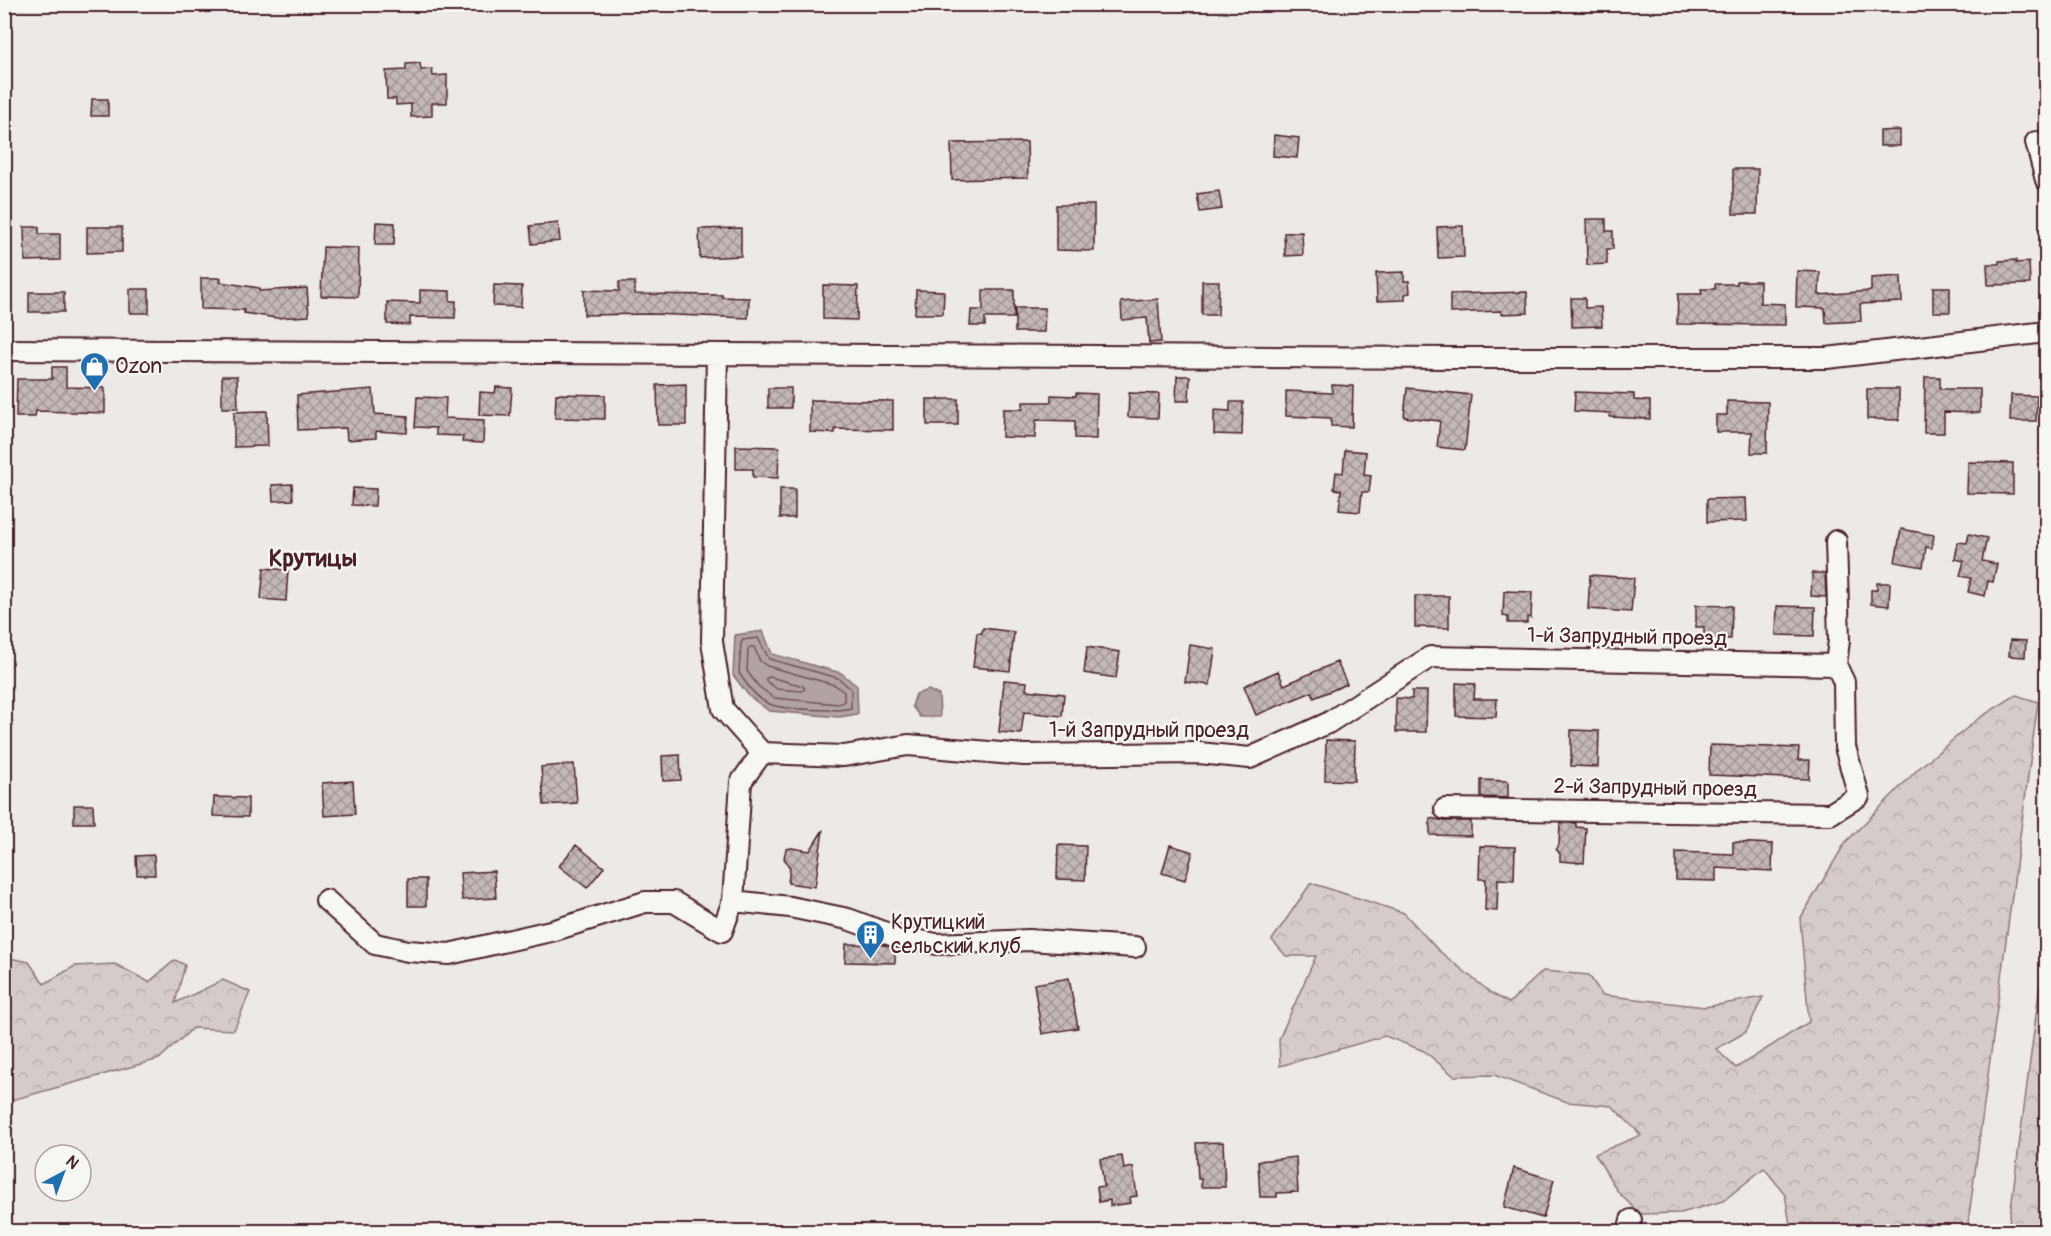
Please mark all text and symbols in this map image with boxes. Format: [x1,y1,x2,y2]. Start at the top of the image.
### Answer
shop icon: Ozon [78,350,110,392]
place label: Ozon [115,353,162,380]
district label: Крутицы [269,544,357,573]
street label: 1-й Запрудный проезд [1527,622,1728,652]
street label: 1-й Запрудный проезд [1049,717,1249,744]
street label: 2-й Запрудный проезд [1553,773,1757,803]
place label: Крутицкий сельский клуб [891,909,1021,960]
building icon: Крутицкий сельский клуб [854,918,886,960]
north arrow [33,1143,93,1203]
text: N [62,1151,83,1174]

